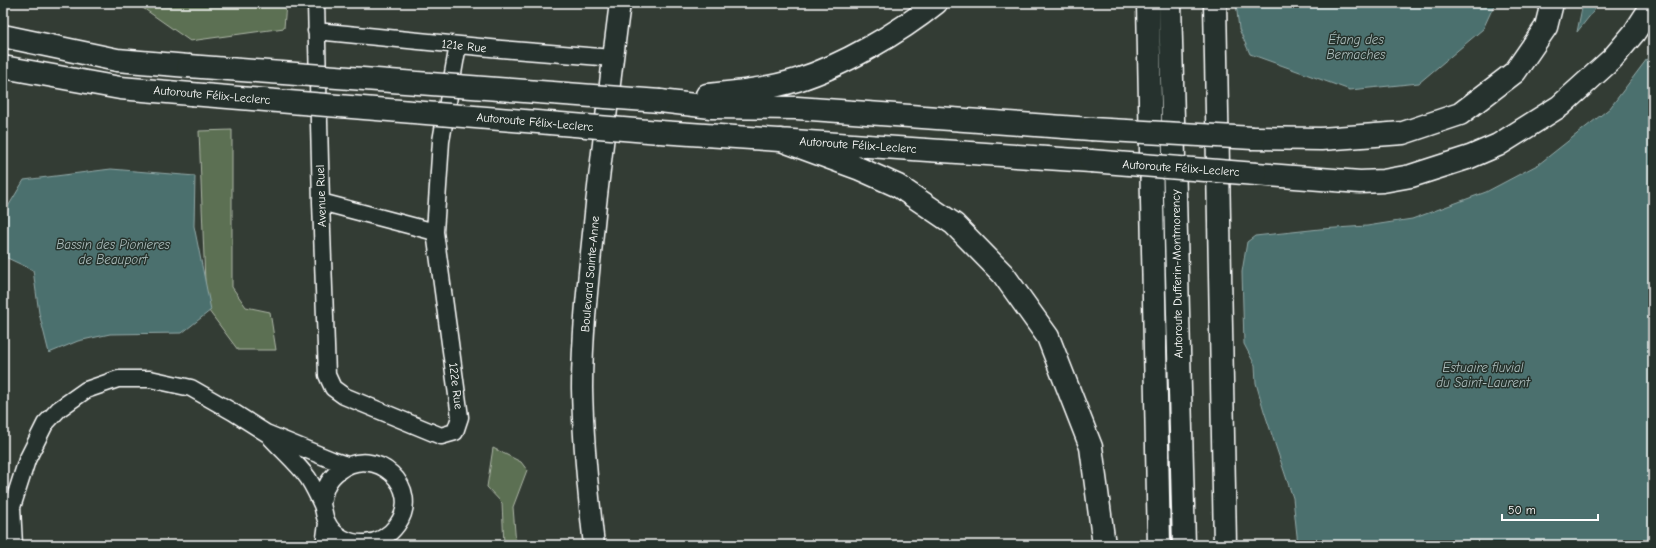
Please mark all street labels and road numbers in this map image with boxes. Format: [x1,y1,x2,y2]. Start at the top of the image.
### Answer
street label: 121e Rue [441,37,487,55]
street label: Autoroute Félix-Leclerc [153,83,271,107]
street label: Autoroute Félix-Leclerc [476,110,594,134]
street label: Autoroute Félix-Leclerc [799,134,917,156]
street label: Autoroute Félix-Leclerc [1122,157,1240,179]
street label: Avenue Ruel [313,165,329,227]
street label: Autoroute Dufferin-Montmorency [1169,189,1185,359]
street label: Boulevard Sainte-Anne [578,215,602,333]
street label: 122e Rue [446,362,466,410]

